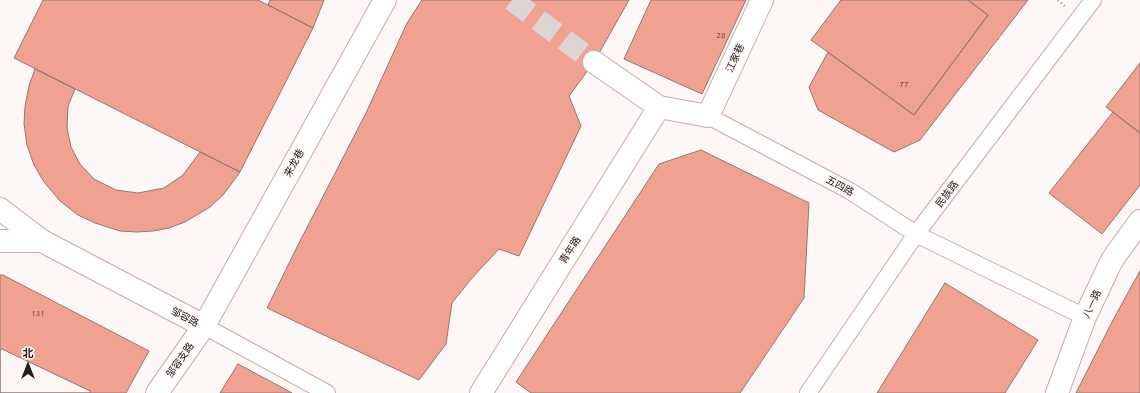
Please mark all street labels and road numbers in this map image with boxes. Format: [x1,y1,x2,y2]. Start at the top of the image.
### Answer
street label: 江家巷 [723,42,747,74]
street label: 来龙巷 [281,147,307,179]
street label: 五四路 [824,173,856,199]
street label: 民族路 [933,178,961,210]
street label: 青年路 [557,234,583,266]
street label: 八一路 [1080,288,1104,320]
street label: 邹容路 [169,305,201,329]
street label: 邹容支路 [164,340,196,380]

